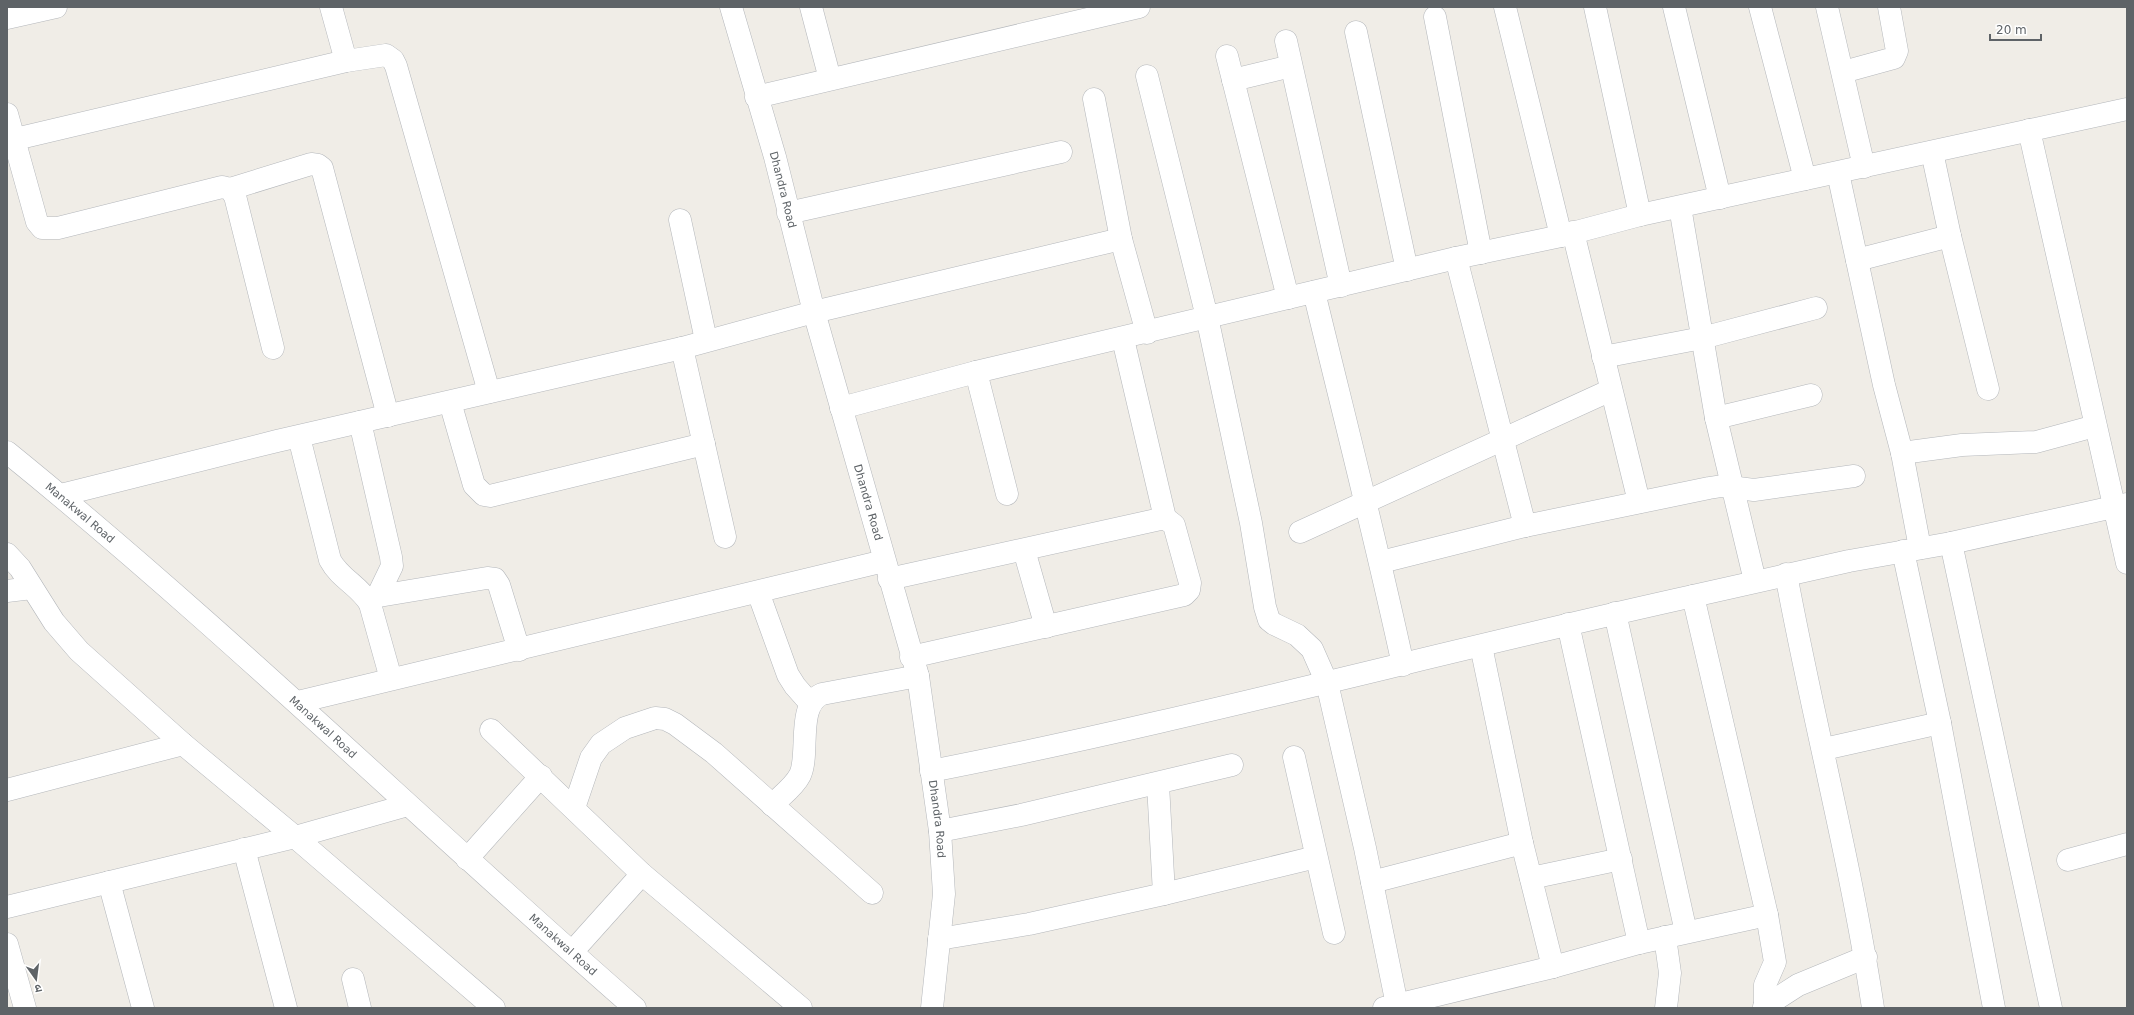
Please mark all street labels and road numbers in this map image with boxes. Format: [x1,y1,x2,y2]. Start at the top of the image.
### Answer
street label: Dhandra Road [767,150,799,229]
street label: Dhandra Road [851,463,885,542]
street label: Manakwal Road [43,480,117,546]
street label: Manakwal Road [286,693,359,761]
street label: Dhandra Road [926,779,948,858]
street label: Manakwal Road [526,911,599,978]

